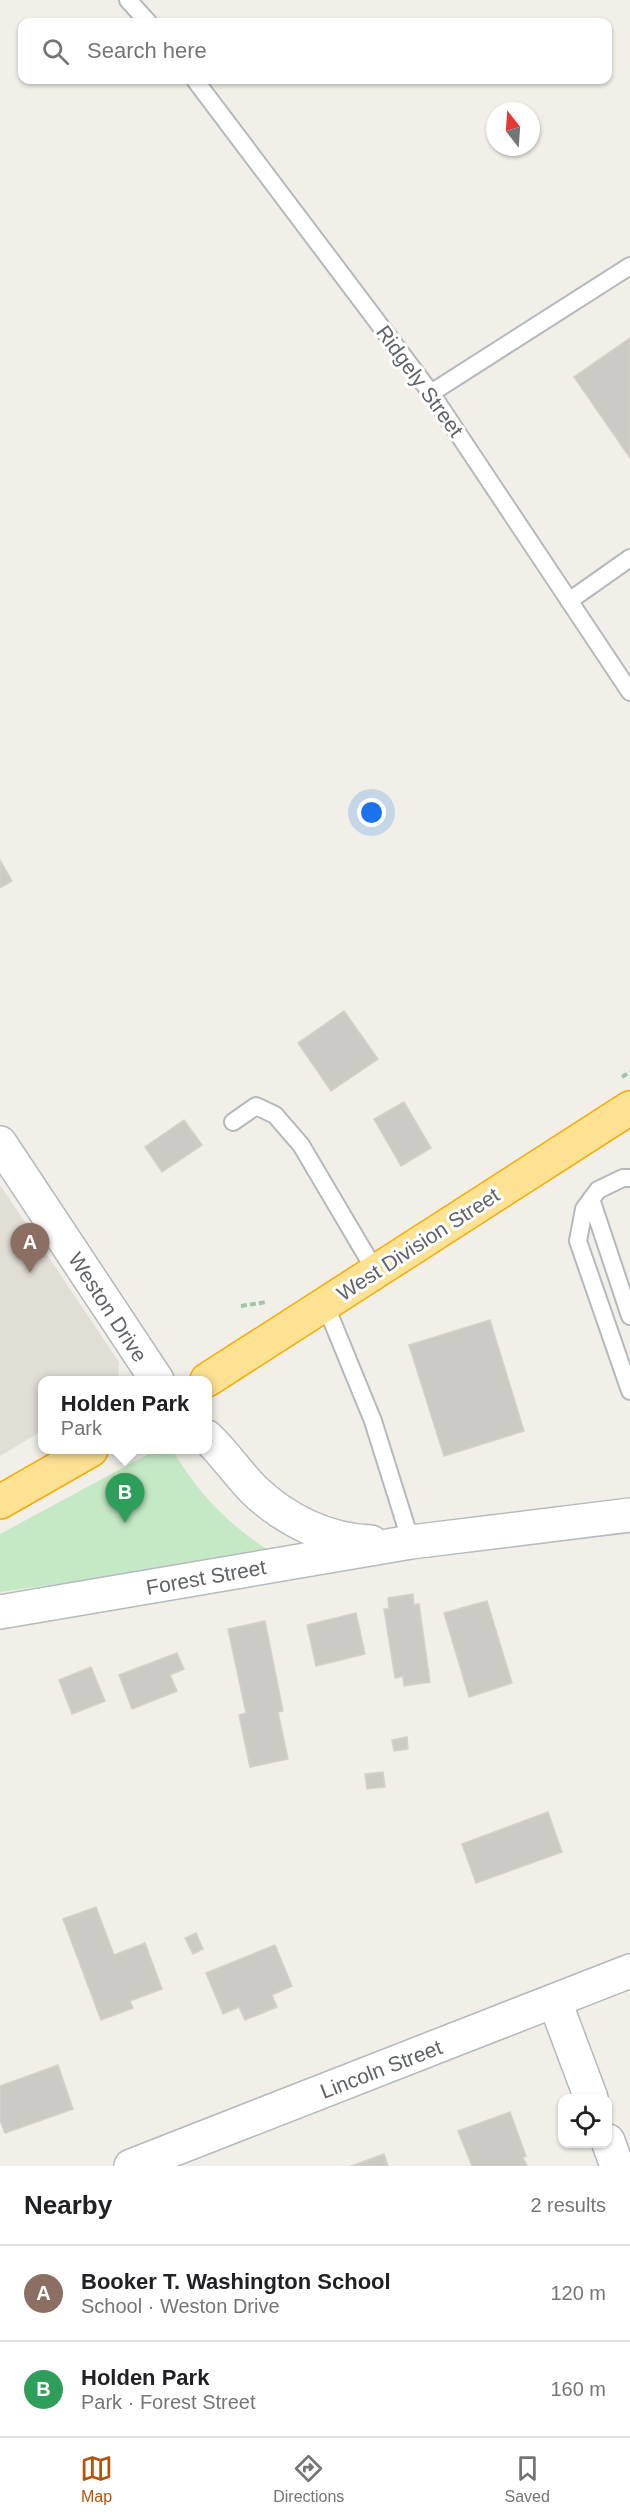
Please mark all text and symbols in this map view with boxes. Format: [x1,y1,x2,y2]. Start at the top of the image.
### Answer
search box [18,18,612,84]
icon: search [39,35,72,68]
text: Search here [87,38,207,63]
north arrow [486,102,540,156]
street label: Ridgely Street [372,321,468,441]
your location [357,798,386,827]
street label: West Division Street [333,1183,504,1305]
pin: A [10,1224,50,1273]
street label: Weston Drive [64,1248,152,1366]
popup [38,1376,212,1454]
text: Holden Park [61,1391,189,1416]
text: Park [61,1417,102,1439]
pin: B [106,1474,144,1523]
street label: Forest Street [144,1555,268,1599]
street label: Lincoln Street [317,2035,445,2103]
map controls [558,2094,612,2148]
button: locate [558,2094,612,2148]
text: Nearby [24,2190,112,2220]
text: 2 results [530,2194,606,2216]
text: Booker T. Washington School [81,2269,391,2294]
text: A [36,2282,51,2304]
text: 120 m [550,2282,606,2304]
text: School · Weston Drive [81,2295,280,2317]
text: Holden Park [81,2365,209,2390]
text: B [36,2378,51,2400]
text: 160 m [550,2378,606,2400]
text: Park · Forest Street [81,2391,256,2413]
tab: Map [80,2452,113,2506]
tab: Directions [273,2452,344,2506]
tab: Saved [505,2452,550,2506]

